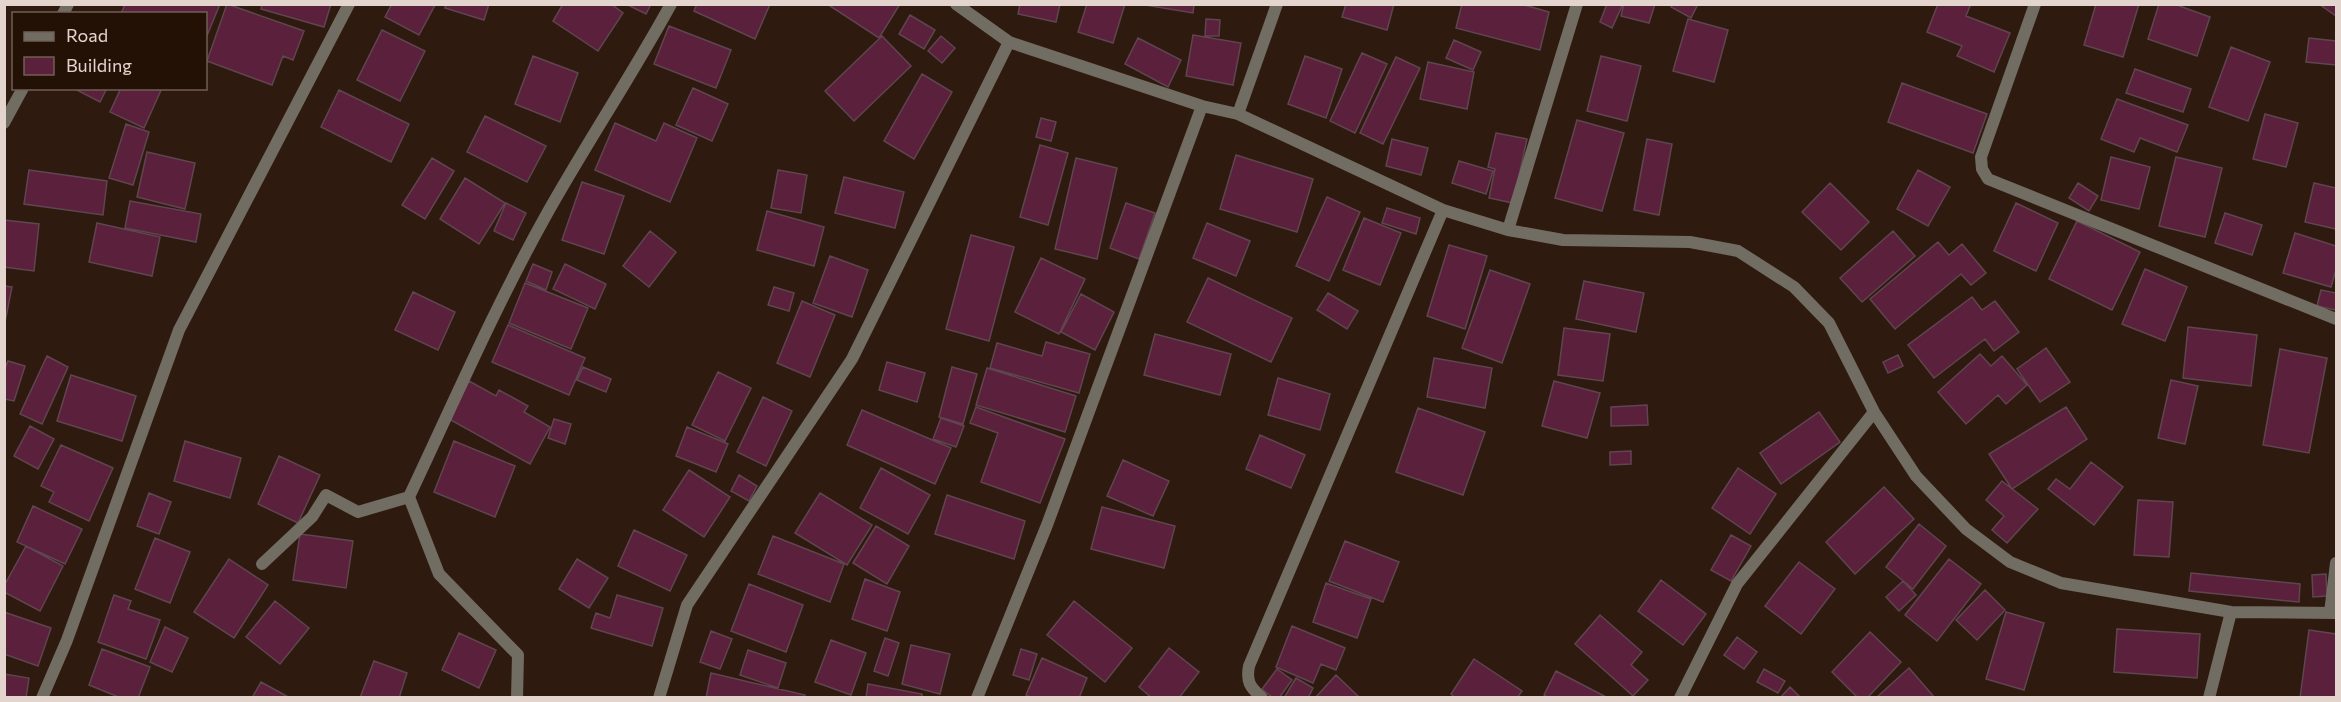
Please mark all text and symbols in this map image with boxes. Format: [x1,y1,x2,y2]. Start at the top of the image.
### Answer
legend [12,12,207,90]
text: Road [66,24,108,46]
text: Building [66,54,132,76]

